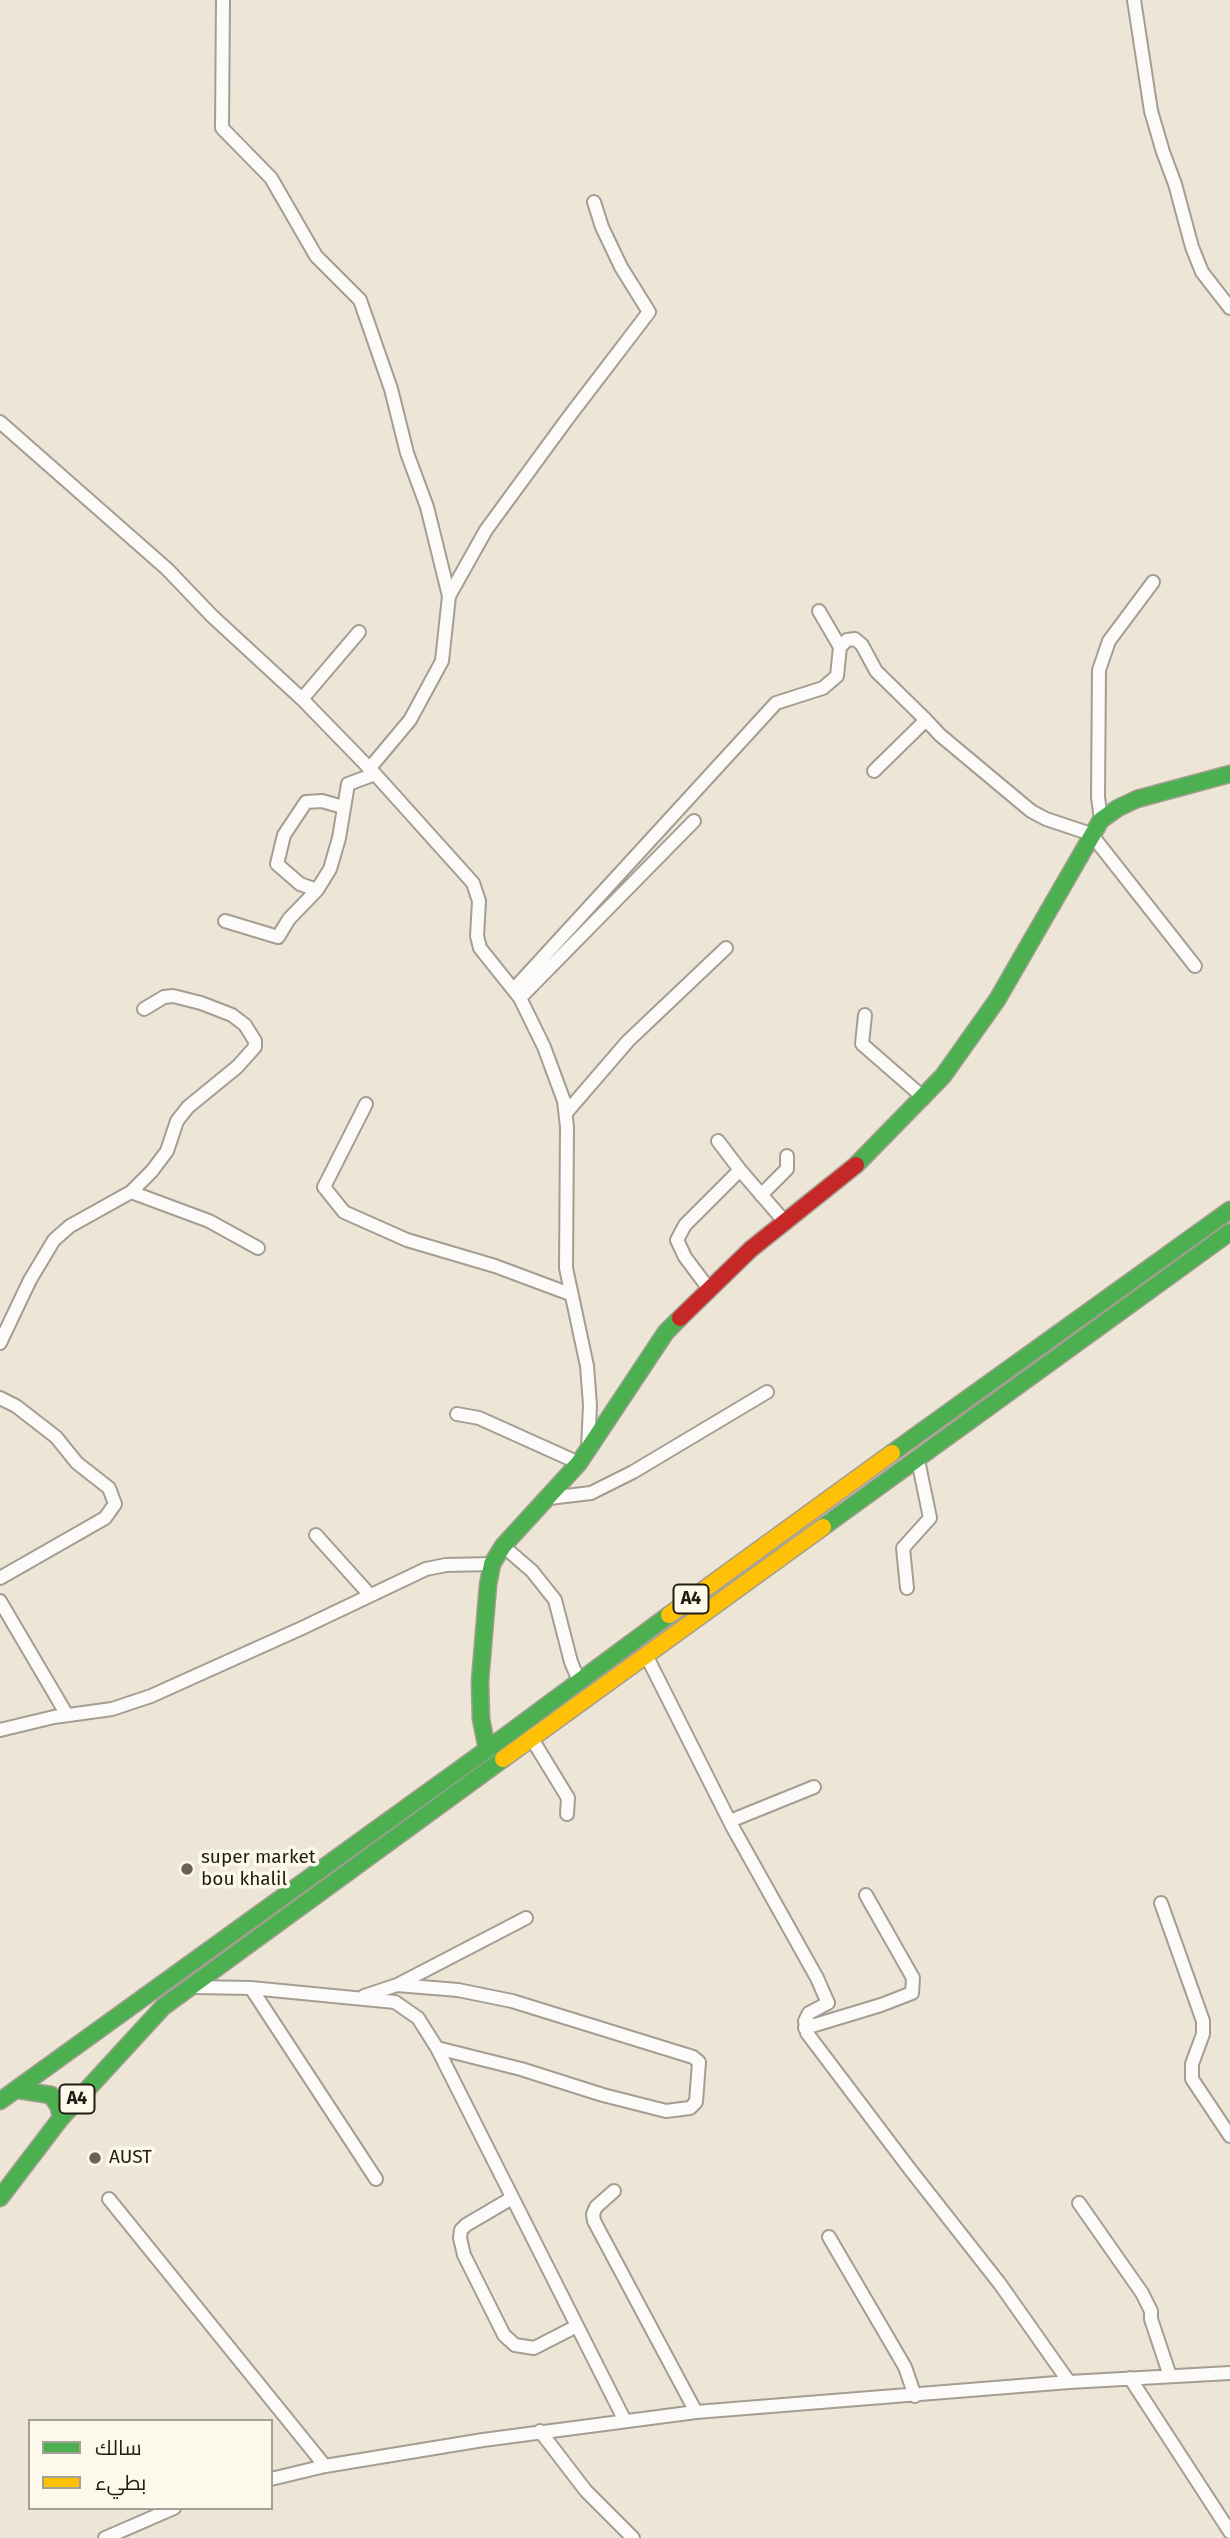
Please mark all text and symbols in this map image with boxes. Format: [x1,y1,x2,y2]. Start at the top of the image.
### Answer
road number: A4 [674,1584,708,1614]
place label: super market bou khalil [201,1847,316,1891]
marker: super market bou khalil [179,1861,195,1877]
road number: A4 [60,2084,94,2113]
place label: AUST [109,2147,152,2169]
marker: AUST [87,2150,103,2166]
legend [28,2419,273,2510]
text: سالك [95,2435,142,2461]
text: بطيء [95,2470,146,2496]

